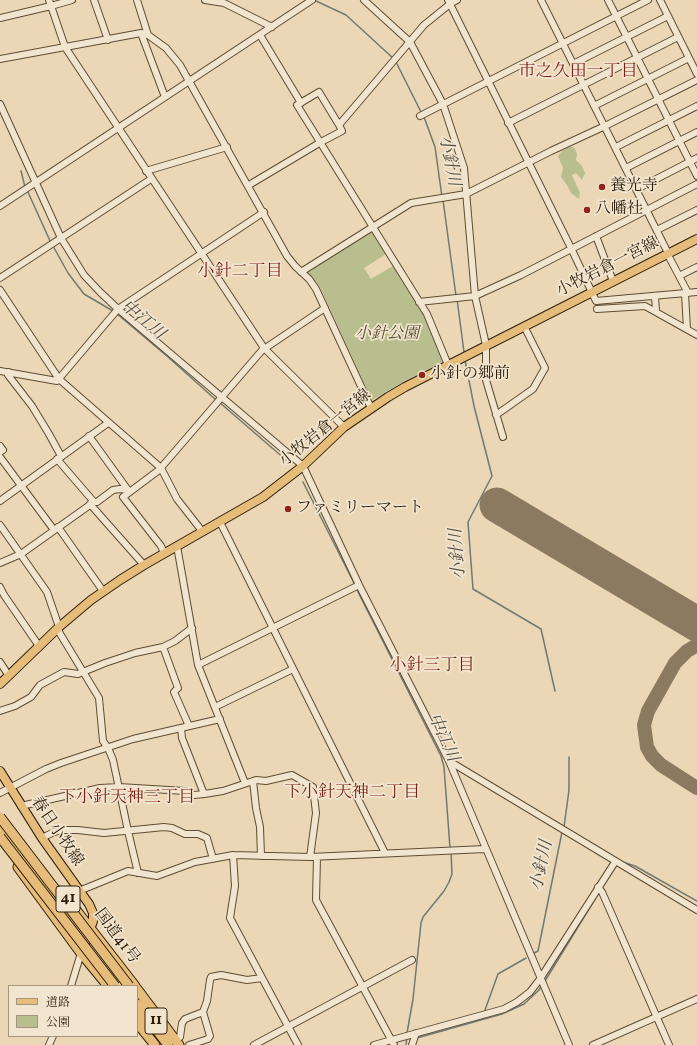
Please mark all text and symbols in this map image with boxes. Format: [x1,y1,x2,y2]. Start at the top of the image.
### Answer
district label: 市之久田一丁目 [519,63,637,83]
water label: 小針川 [433,134,463,188]
place label: 養光寺 [610,177,658,197]
marker: 養光寺 [597,182,607,192]
place label: 八幡社 [595,200,643,220]
marker: 八幡社 [582,205,592,215]
street label: 小牧岩倉一宮線 [554,234,662,302]
district label: 小針二丁目 [198,263,282,283]
water label: 中江川 [116,297,168,345]
park label: 小針公園 [355,325,419,345]
place label: 小針の郷前 [430,365,510,385]
marker: 小針の郷前 [417,370,427,380]
street label: 小牧岩倉一宮線 [276,386,376,472]
place label: ファミリーマート [296,499,424,519]
marker: ファミリーマート [283,504,293,514]
water label: 小針川 [447,528,471,580]
district label: 小針三丁目 [390,657,474,677]
water label: 中江川 [422,711,462,765]
district label: 下小針天神二丁目 [284,784,420,804]
district label: 下小針天神三丁目 [59,789,195,809]
street label: 春日小牧線 [26,793,86,871]
water label: 小針川 [528,839,558,893]
road number: 41 [56,886,80,912]
street label: 国道41号 [89,906,143,968]
legend [8,985,138,1037]
text: 道路 [46,995,70,1011]
road number: 11 [145,1008,167,1034]
text: 公園 [46,1015,70,1031]

